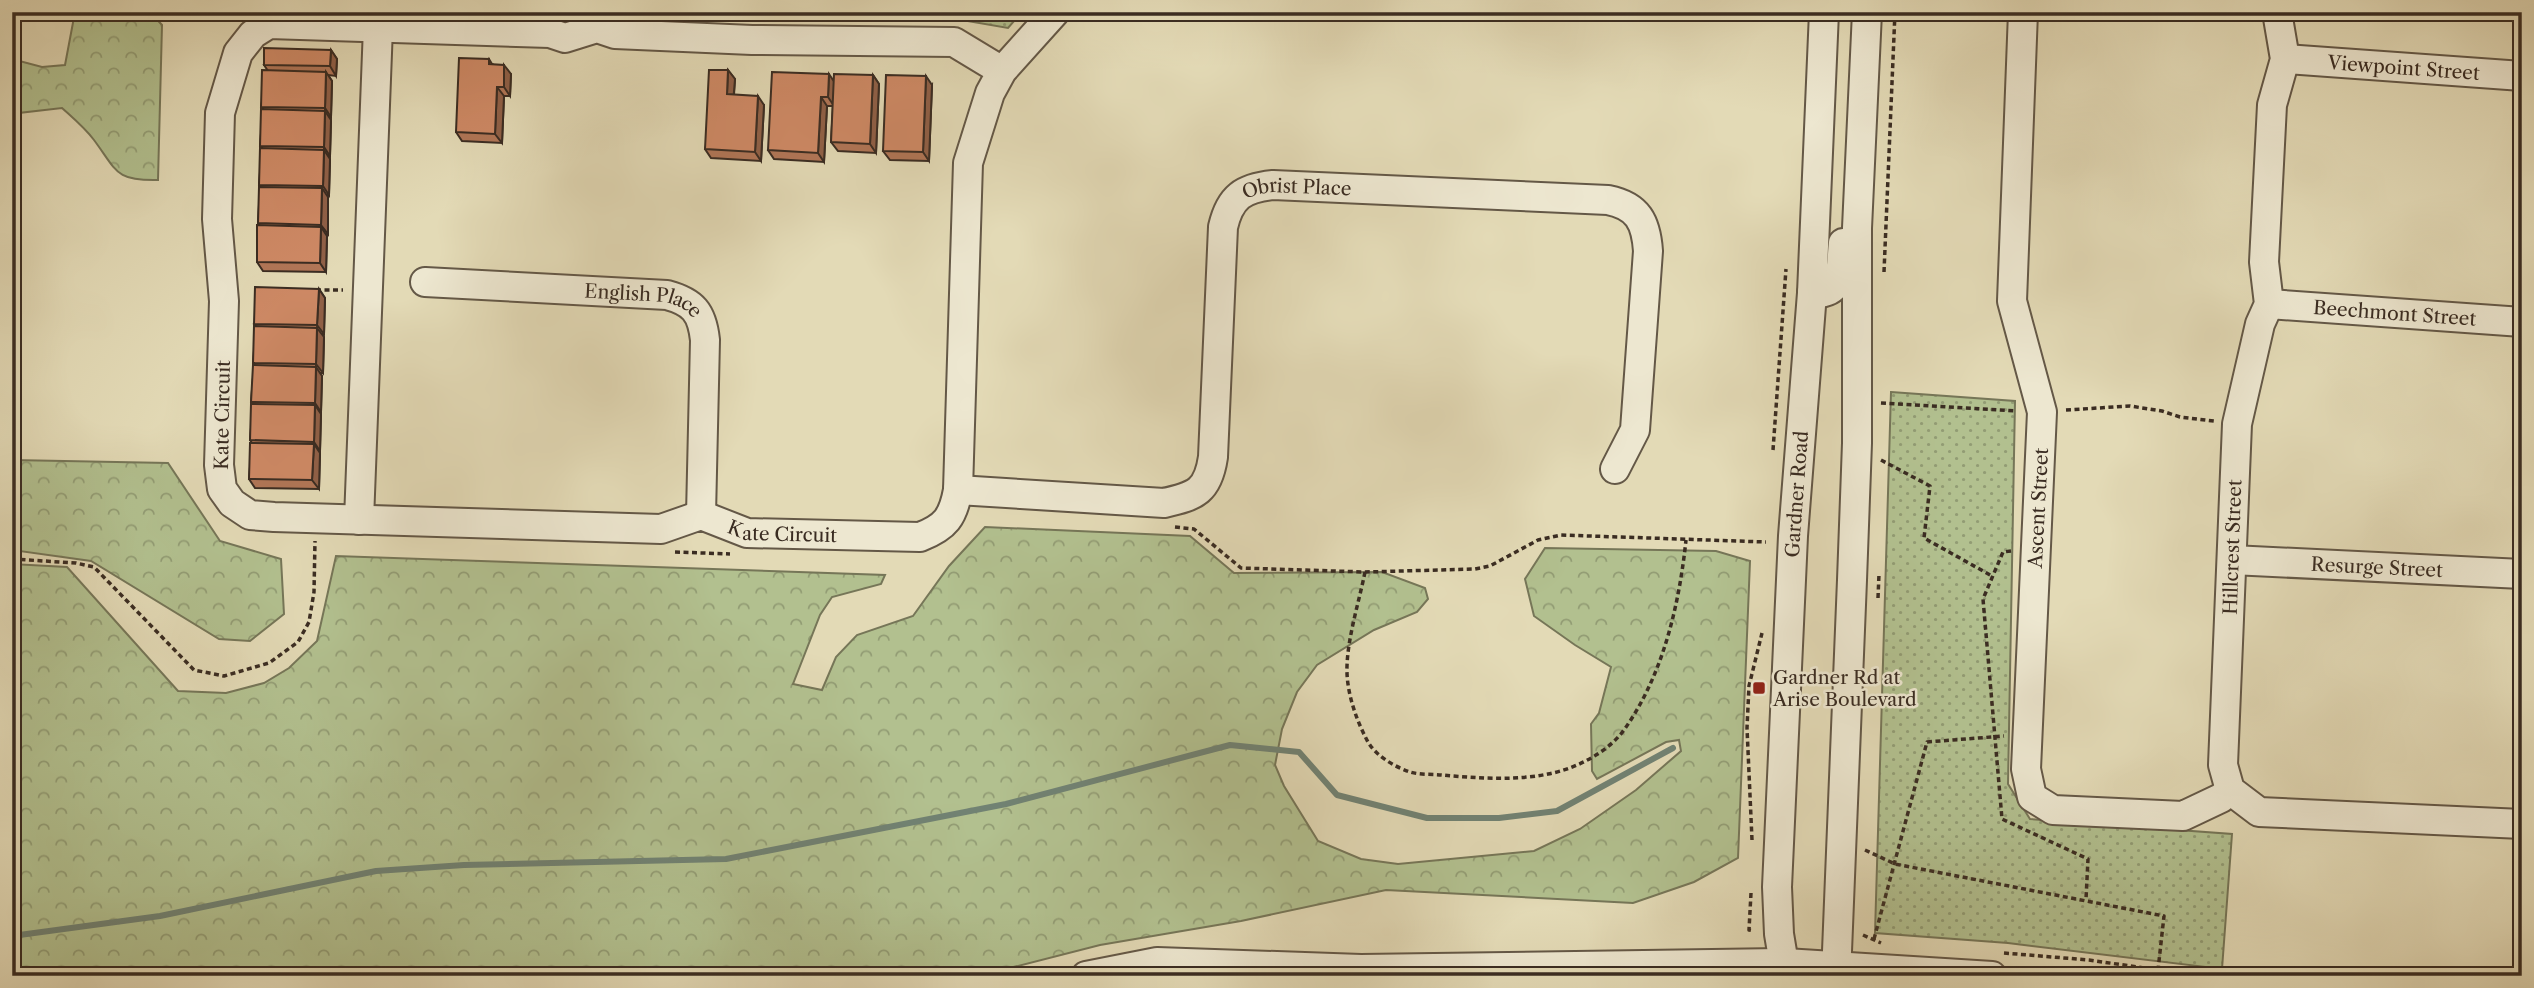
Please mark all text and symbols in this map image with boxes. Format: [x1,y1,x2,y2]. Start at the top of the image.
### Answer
street label: Viewpoint Street [2326,51,2481,85]
street label: Obrist Place [1239,174,1352,204]
street label: English Place [584,280,707,322]
street label: Beechmont Street [2312,296,2477,331]
street label: Kate Circuit [210,360,235,470]
street label: Gardner Road [1781,430,1813,558]
street label: Ascent Street [2024,447,2053,570]
street label: Hillcrest Street [2219,479,2246,615]
street label: Kate Circuit [724,516,837,547]
street label: Resurge Street [2310,553,2444,582]
place label: Gardner Rd at Arise Boulevard [1772,666,1917,711]
marker: Gardner Rd at Arise Boulevard [1751,680,1767,696]

